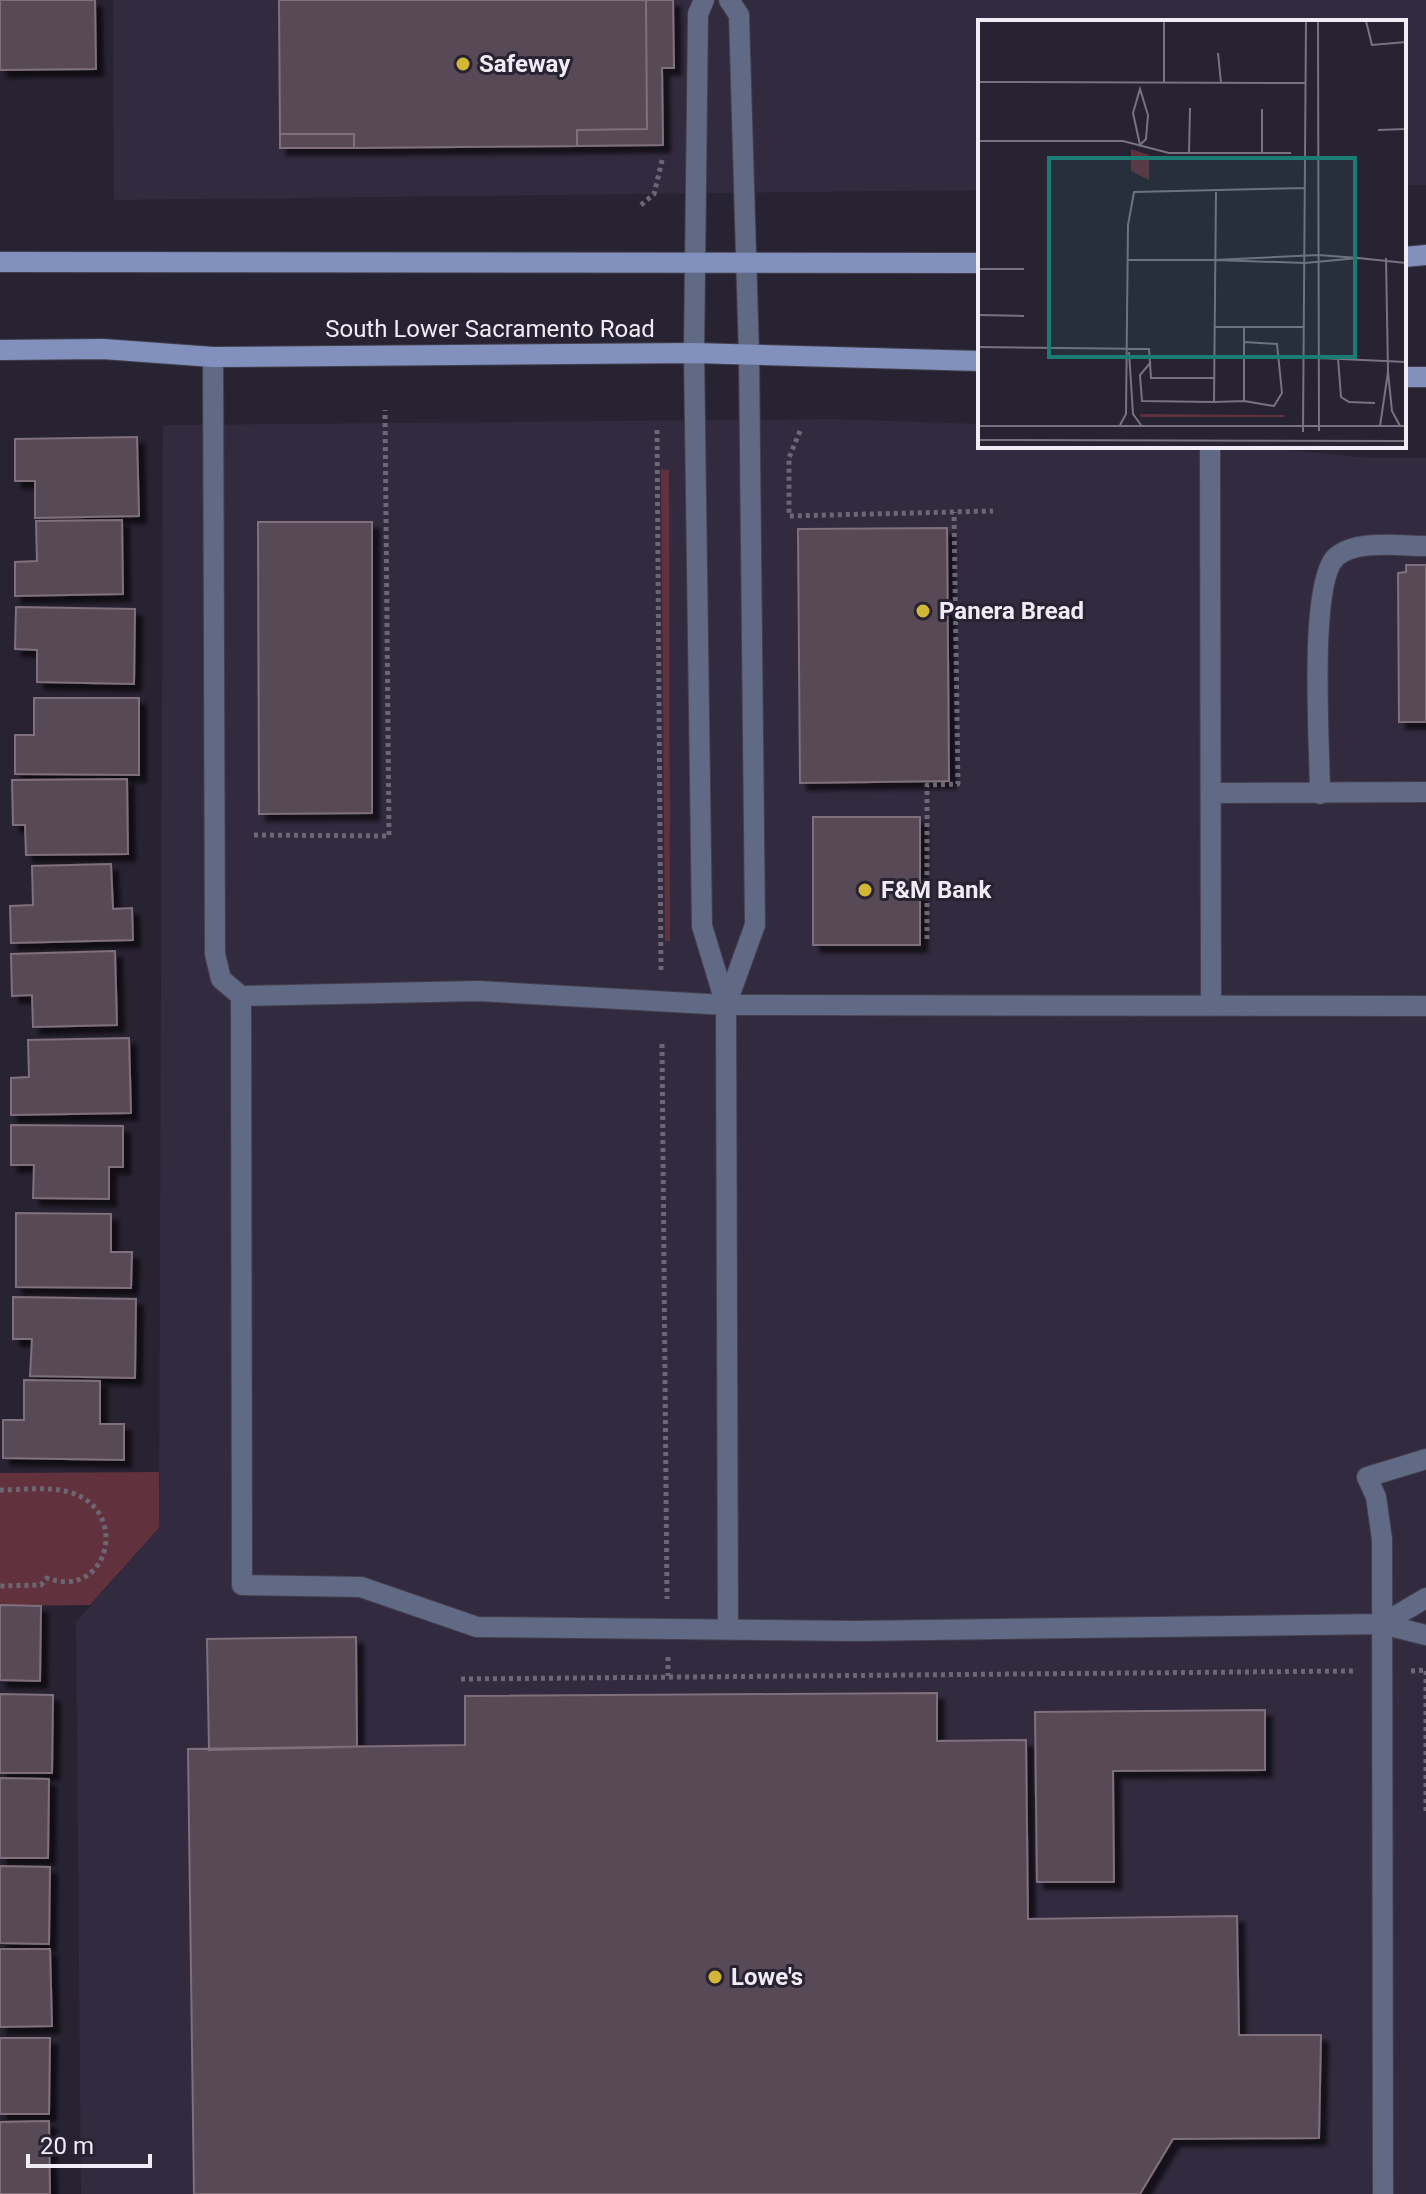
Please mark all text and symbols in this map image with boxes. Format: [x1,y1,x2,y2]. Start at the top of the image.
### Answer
inset map [978,20,1406,448]
place label: Safeway [479,50,571,78]
marker: Safeway [454,55,472,73]
street label: South Lower Sacramento Road [325,315,655,343]
place label: Panera Bread [939,597,1084,625]
marker: Panera Bread [914,602,932,620]
place label: F&M Bank [881,876,993,904]
marker: F&M Bank [856,881,874,899]
place label: Lowe's [731,1963,803,1991]
marker: Lowe's [706,1968,724,1986]
scale bar [28,2118,150,2168]
text: 20 m [40,2132,94,2160]

